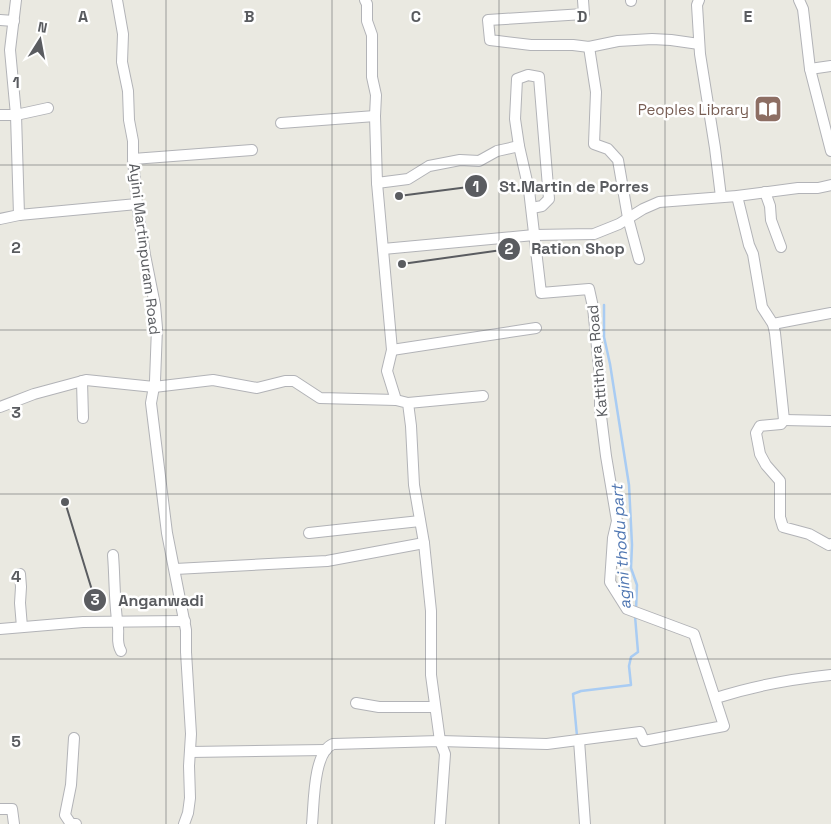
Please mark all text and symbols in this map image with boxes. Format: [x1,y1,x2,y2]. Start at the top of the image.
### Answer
text: A [78,6,88,27]
text: B [244,6,254,27]
text: C [411,6,421,27]
text: D [577,6,587,27]
text: E [744,6,753,27]
north arrow [15,15,65,65]
text: N [36,18,49,37]
text: 1 [12,72,20,93]
library icon: Peoples Library [753,94,783,124]
place label: Peoples Library [638,100,749,119]
street label: Ayini Martinpuram Road [125,162,165,336]
callout: St.Martin de Porres [464,171,658,202]
text: St.Martin de Porres [499,176,649,197]
text: 1 [473,177,479,196]
callout: Ration Shop [496,233,635,264]
text: 2 [11,237,21,258]
text: Ration Shop [531,238,625,259]
text: 2 [505,239,514,258]
street label: Kattithara Road [583,304,611,418]
text: 3 [11,402,21,423]
water label: agini thodu part [606,482,636,610]
text: 4 [11,566,21,587]
callout: Anganwadi [83,585,213,616]
text: 3 [90,590,100,609]
text: Anganwadi [118,590,204,611]
text: 5 [11,731,21,752]

